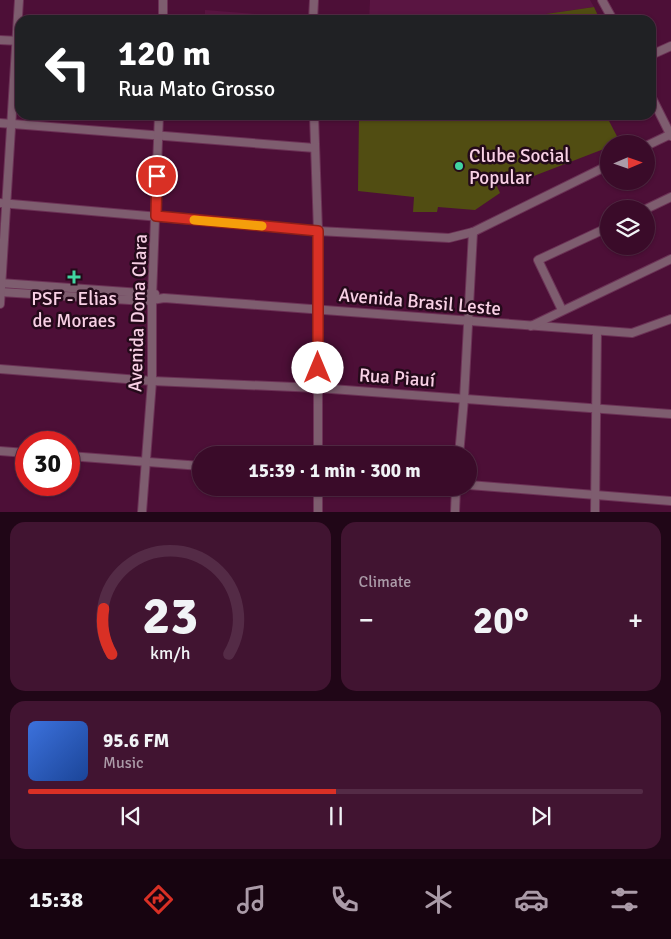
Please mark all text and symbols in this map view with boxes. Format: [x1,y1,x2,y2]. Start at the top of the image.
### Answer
text: 120 m [118,32,211,75]
icon: left [35,35,100,100]
text: Rua Mato Grosso [118,75,275,102]
north arrow [600,135,655,190]
map controls [600,135,655,255]
place label: Clube Social Popular [469,144,570,190]
pin [136,155,178,197]
marker: Clube Social Popular [453,160,465,172]
icon: arrive [143,162,171,190]
button: layers [600,200,655,255]
street label: Avenida Dona Clara [123,234,153,392]
marker: PSF - Elias de Moraes [67,270,81,284]
street label: Avenida Brasil Leste [338,283,502,321]
place label: PSF - Elias de Moraes [31,287,117,333]
position arrow [291,341,343,393]
street label: Rua Piauí [358,363,437,393]
speed limit sign: 30 [15,431,80,496]
text: 15:39 · 1 min · 300 m [248,459,421,483]
text: Climate [359,572,411,592]
text: 23 [142,584,198,648]
text: 20° [473,597,529,644]
text: − [359,603,374,637]
text: + [628,603,643,637]
text: km/h [150,642,190,664]
text: 95.6 FM [103,729,169,753]
text: Music [103,753,144,773]
icon: previous [117,802,145,830]
icon: pause [322,802,350,830]
icon: next [527,802,555,830]
icon: directions [141,882,176,917]
icon: music [234,882,269,917]
icon: phone [327,882,362,917]
icon: climate [421,882,456,917]
icon: car [514,882,549,917]
icon: filters [607,882,642,917]
text: 15:38 [29,886,83,913]

